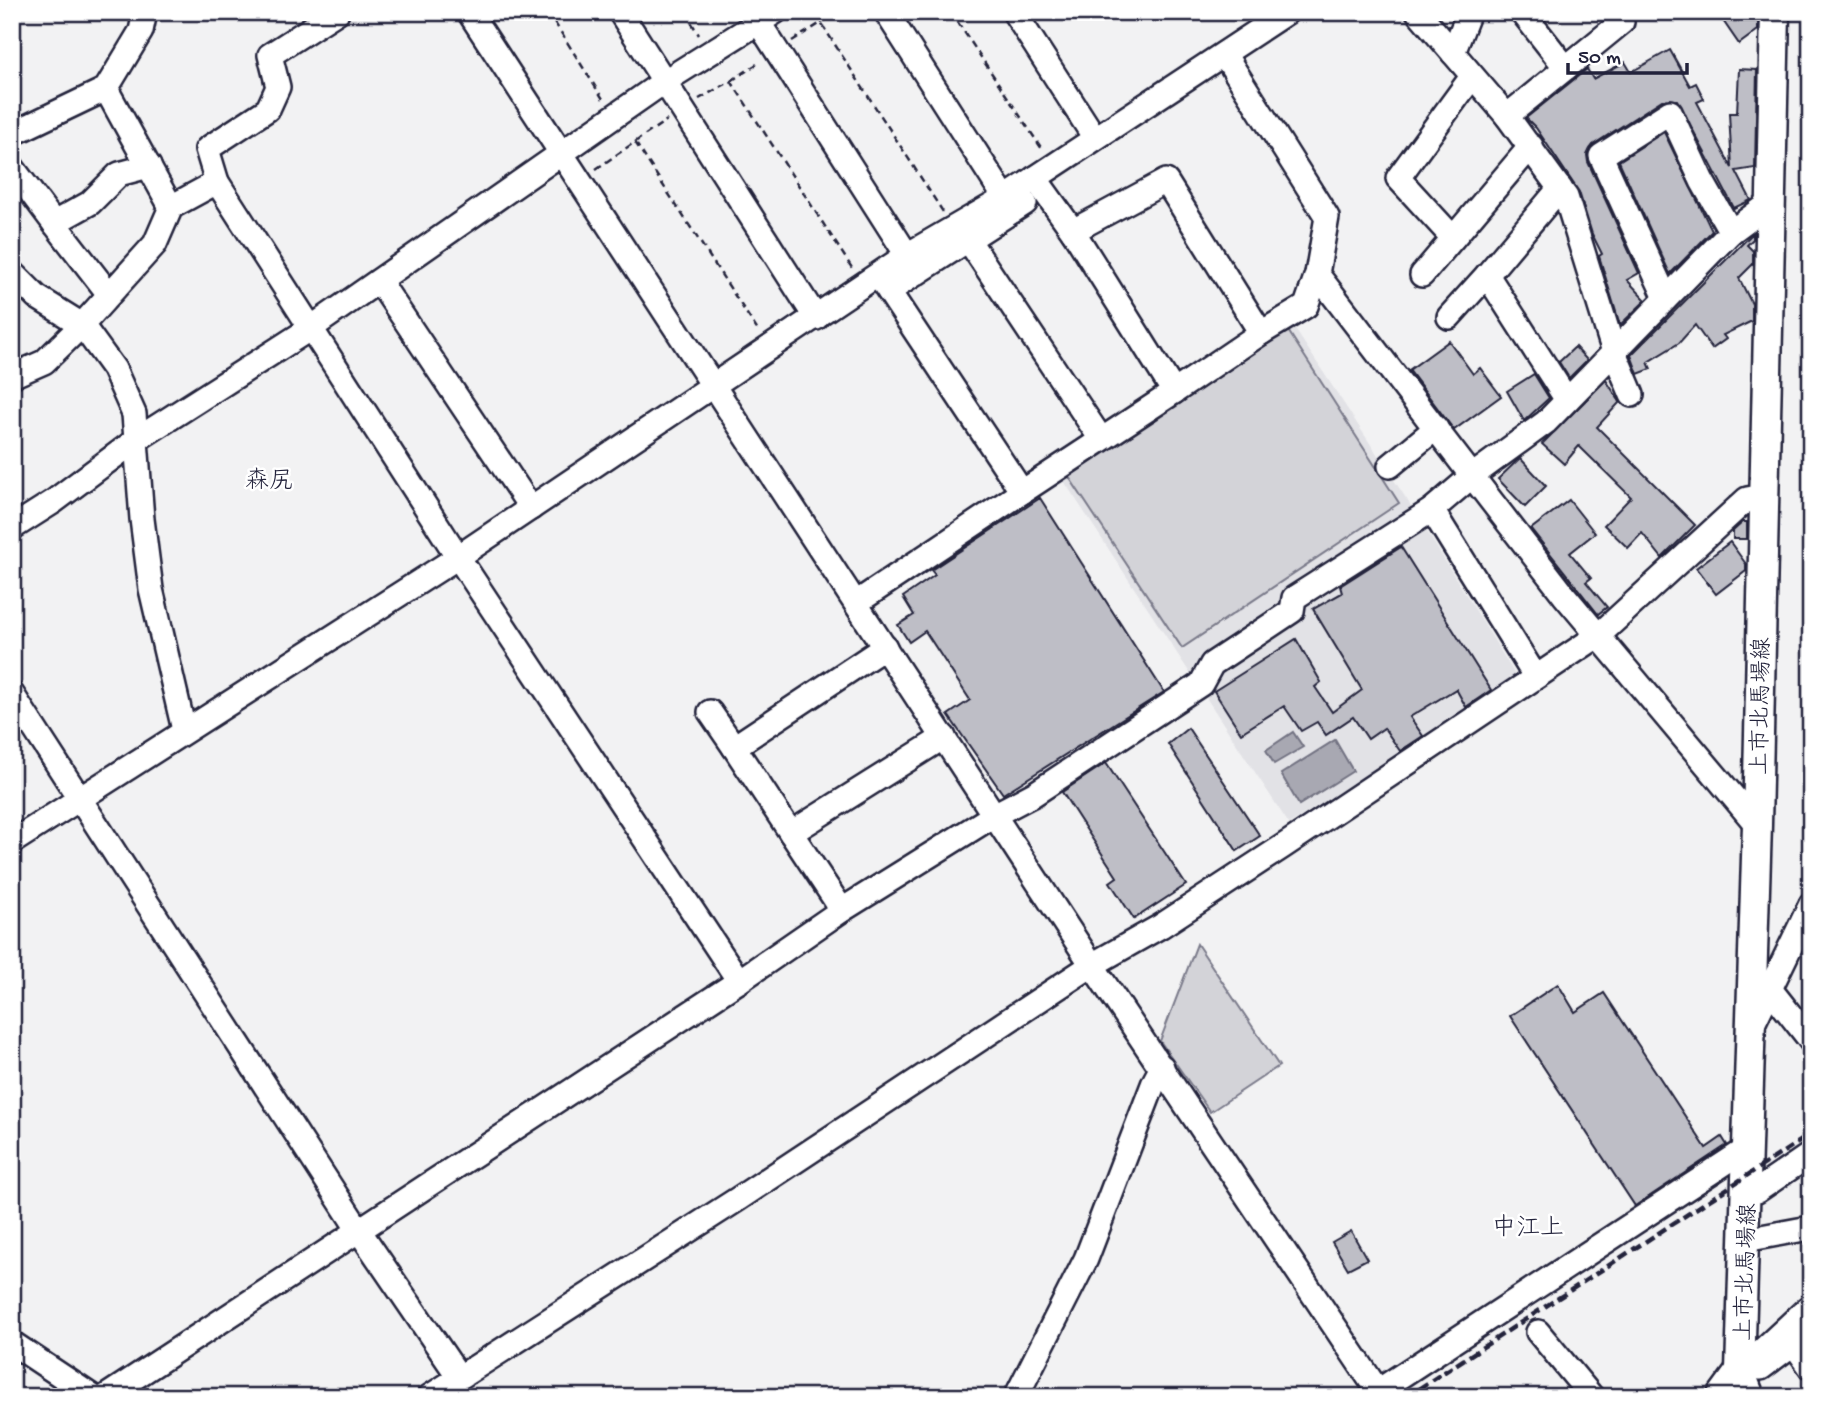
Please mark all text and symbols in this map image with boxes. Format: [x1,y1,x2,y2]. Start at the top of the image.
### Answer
scale bar [1568,32,1686,76]
text: 50 m [1578,47,1621,72]
district label: 森尻 [245,467,293,497]
street label: 上市北馬場線 [1747,637,1777,775]
street label: 上市北馬場線 [1731,1203,1763,1342]
district label: 中江上 [1492,1214,1564,1244]

